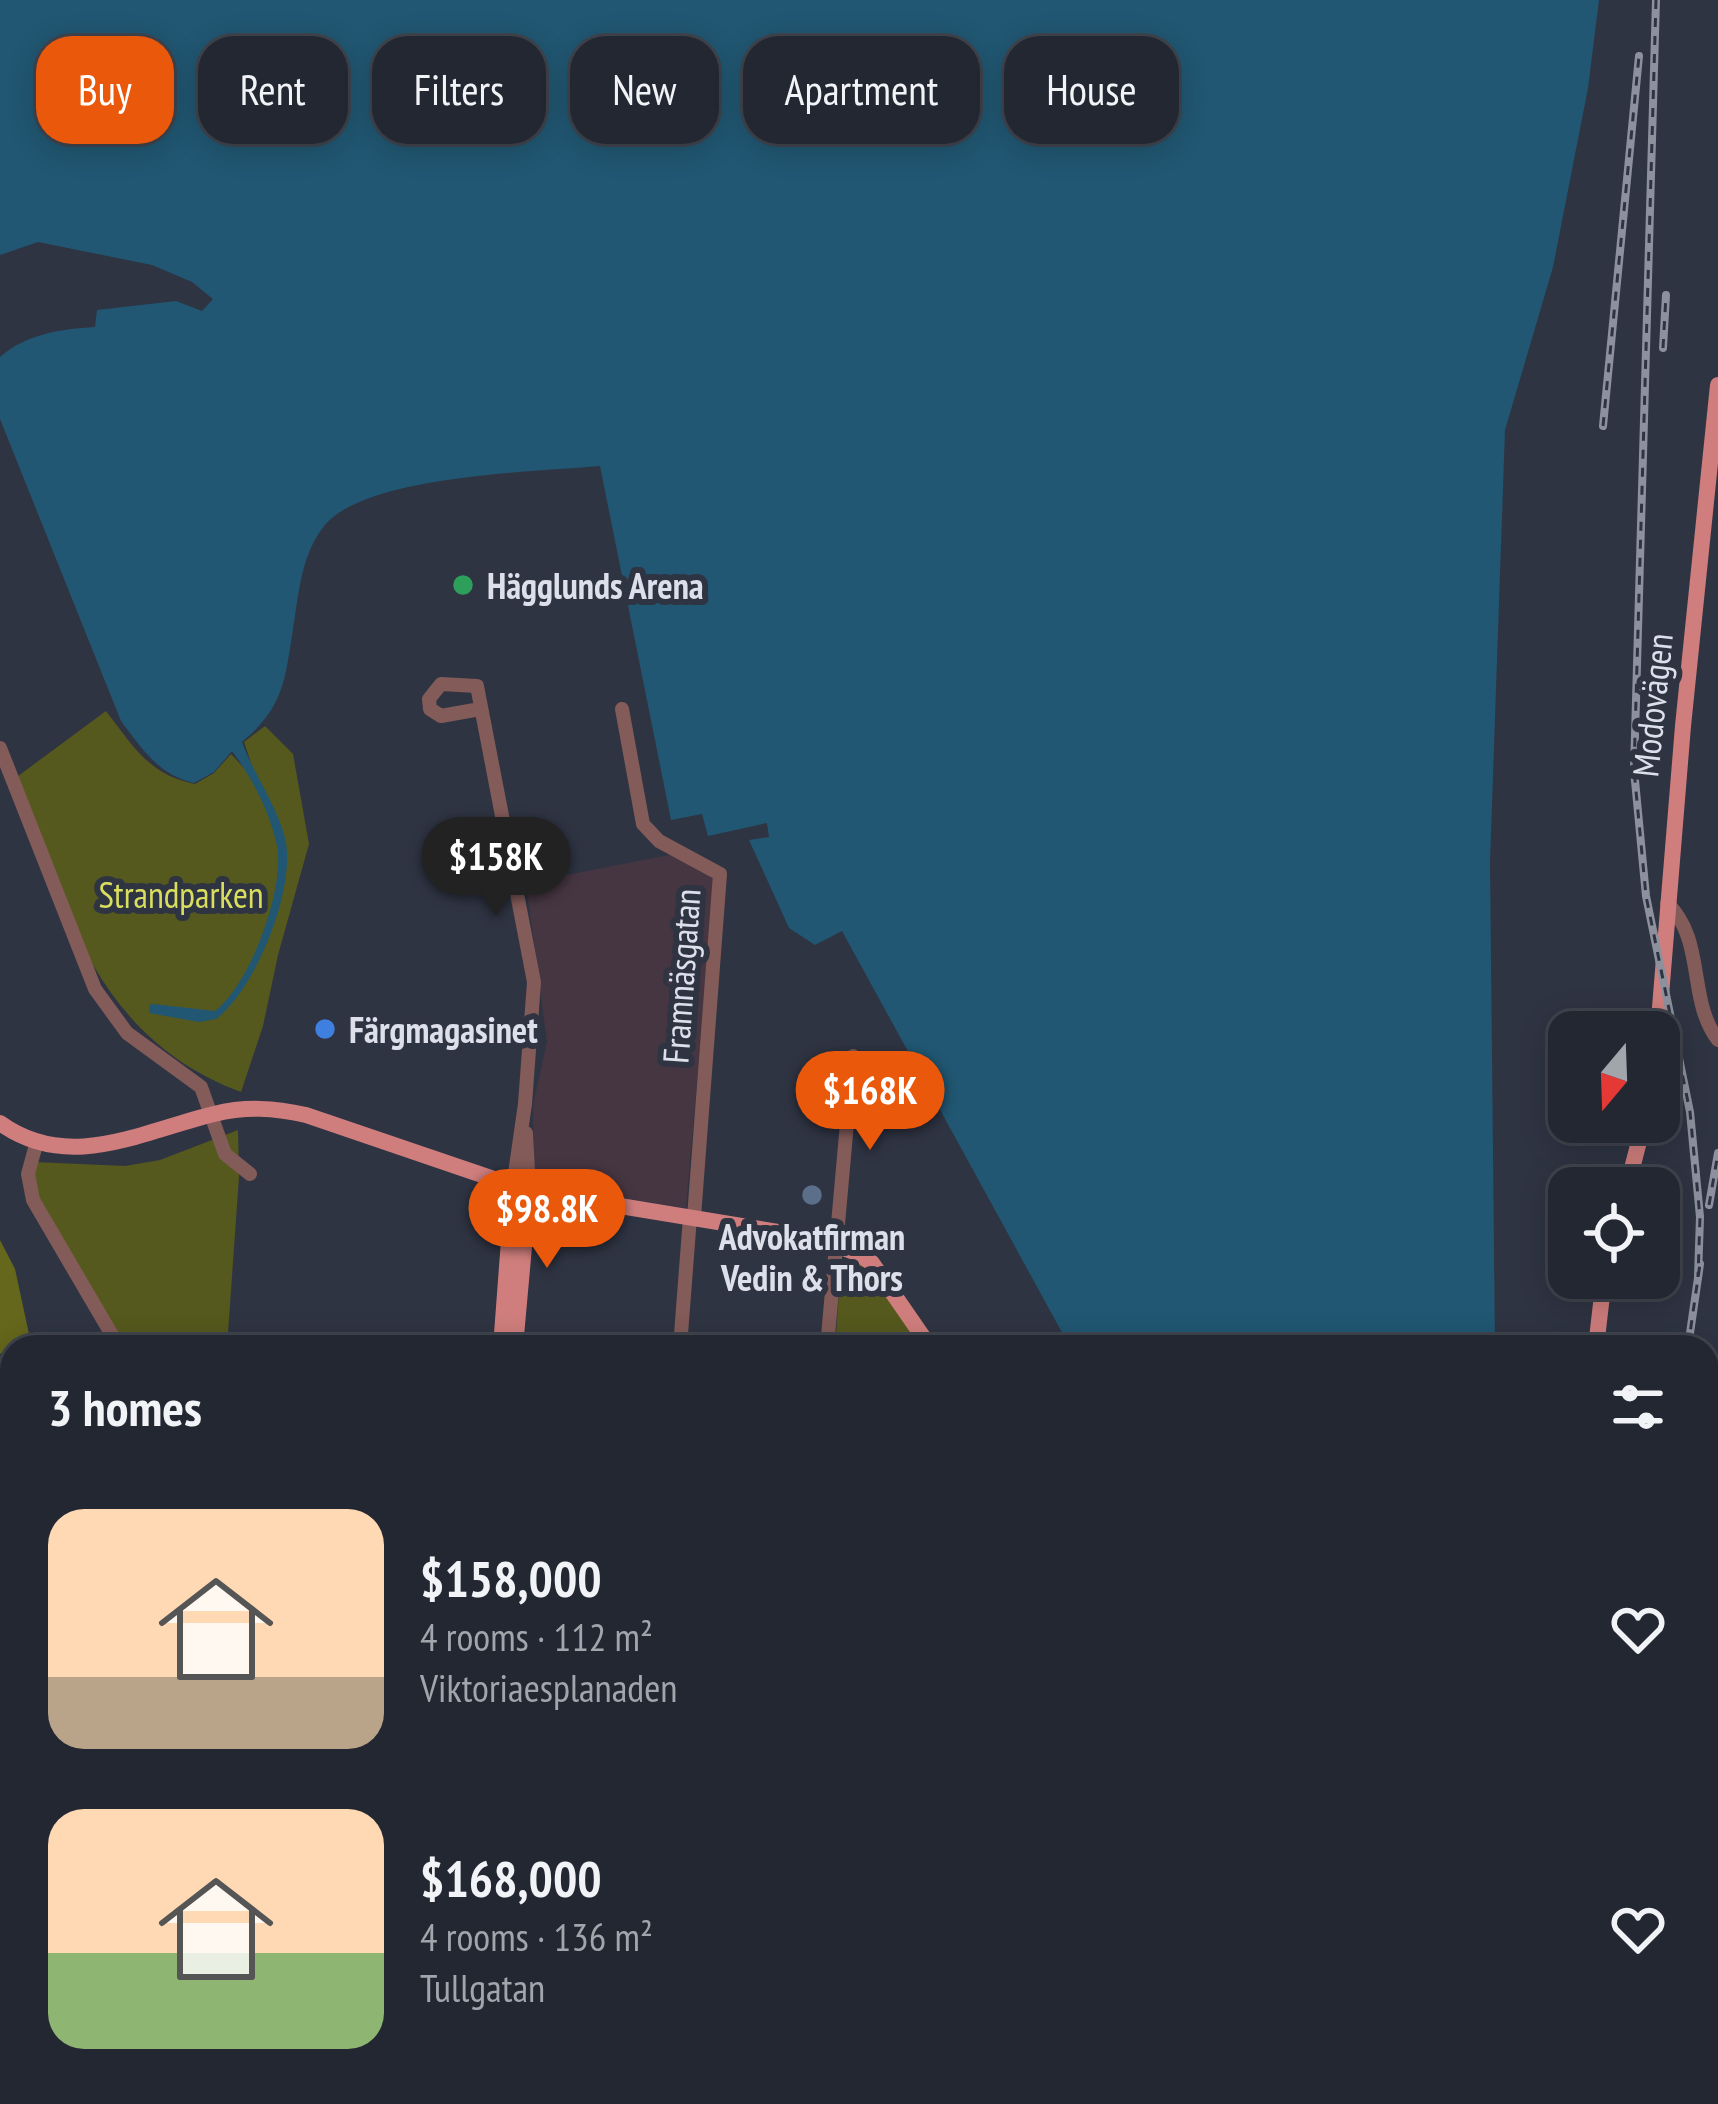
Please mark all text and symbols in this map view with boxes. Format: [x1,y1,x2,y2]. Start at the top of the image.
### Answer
chip: Buy [36,36,174,144]
chip: Rent [198,36,348,144]
chip: Filters [372,36,546,144]
chip: New [570,36,719,144]
chip: Apartment [743,36,980,144]
chip: House [1004,36,1179,144]
place label: Hägglunds Arena [487,562,704,609]
marker: Hägglunds Arena [450,572,476,598]
street label: Modovägen [1621,631,1683,779]
pin: $158K [412,817,580,919]
text: $158K [449,830,543,881]
park label: Strandparken [98,871,264,918]
street label: Framnäsgatan [651,887,711,1065]
place label: Färgmagasinet [349,1006,538,1053]
north arrow [1548,1011,1680,1143]
map controls [1548,1011,1680,1299]
marker: Färgmagasinet [312,1016,338,1042]
pin: $168K [786,1051,954,1153]
text: $168K [823,1064,917,1115]
button: locate [1548,1167,1680,1299]
pin: $98.8K [449,1169,645,1271]
text: $98.8K [495,1182,599,1233]
marker: Advokatfirman Vedin & Thors [799,1182,825,1208]
place label: Advokatfirman Vedin & Thors [718,1213,905,1301]
text: 3 homes [48,1374,202,1440]
icon: filters [1605,1374,1671,1440]
text: $158,000 [420,1545,602,1611]
icon: home [144,1557,288,1701]
icon: heart [1605,1596,1671,1662]
text: 4 rooms · 112 m² [420,1611,653,1662]
text: Viktoriaesplanaden [420,1662,677,1713]
text: $168,000 [420,1845,602,1911]
icon: home [144,1857,288,2001]
icon: heart [1605,1896,1671,1962]
text: 4 rooms · 136 m² [420,1911,653,1962]
text: Tullgatan [420,1962,545,2013]

